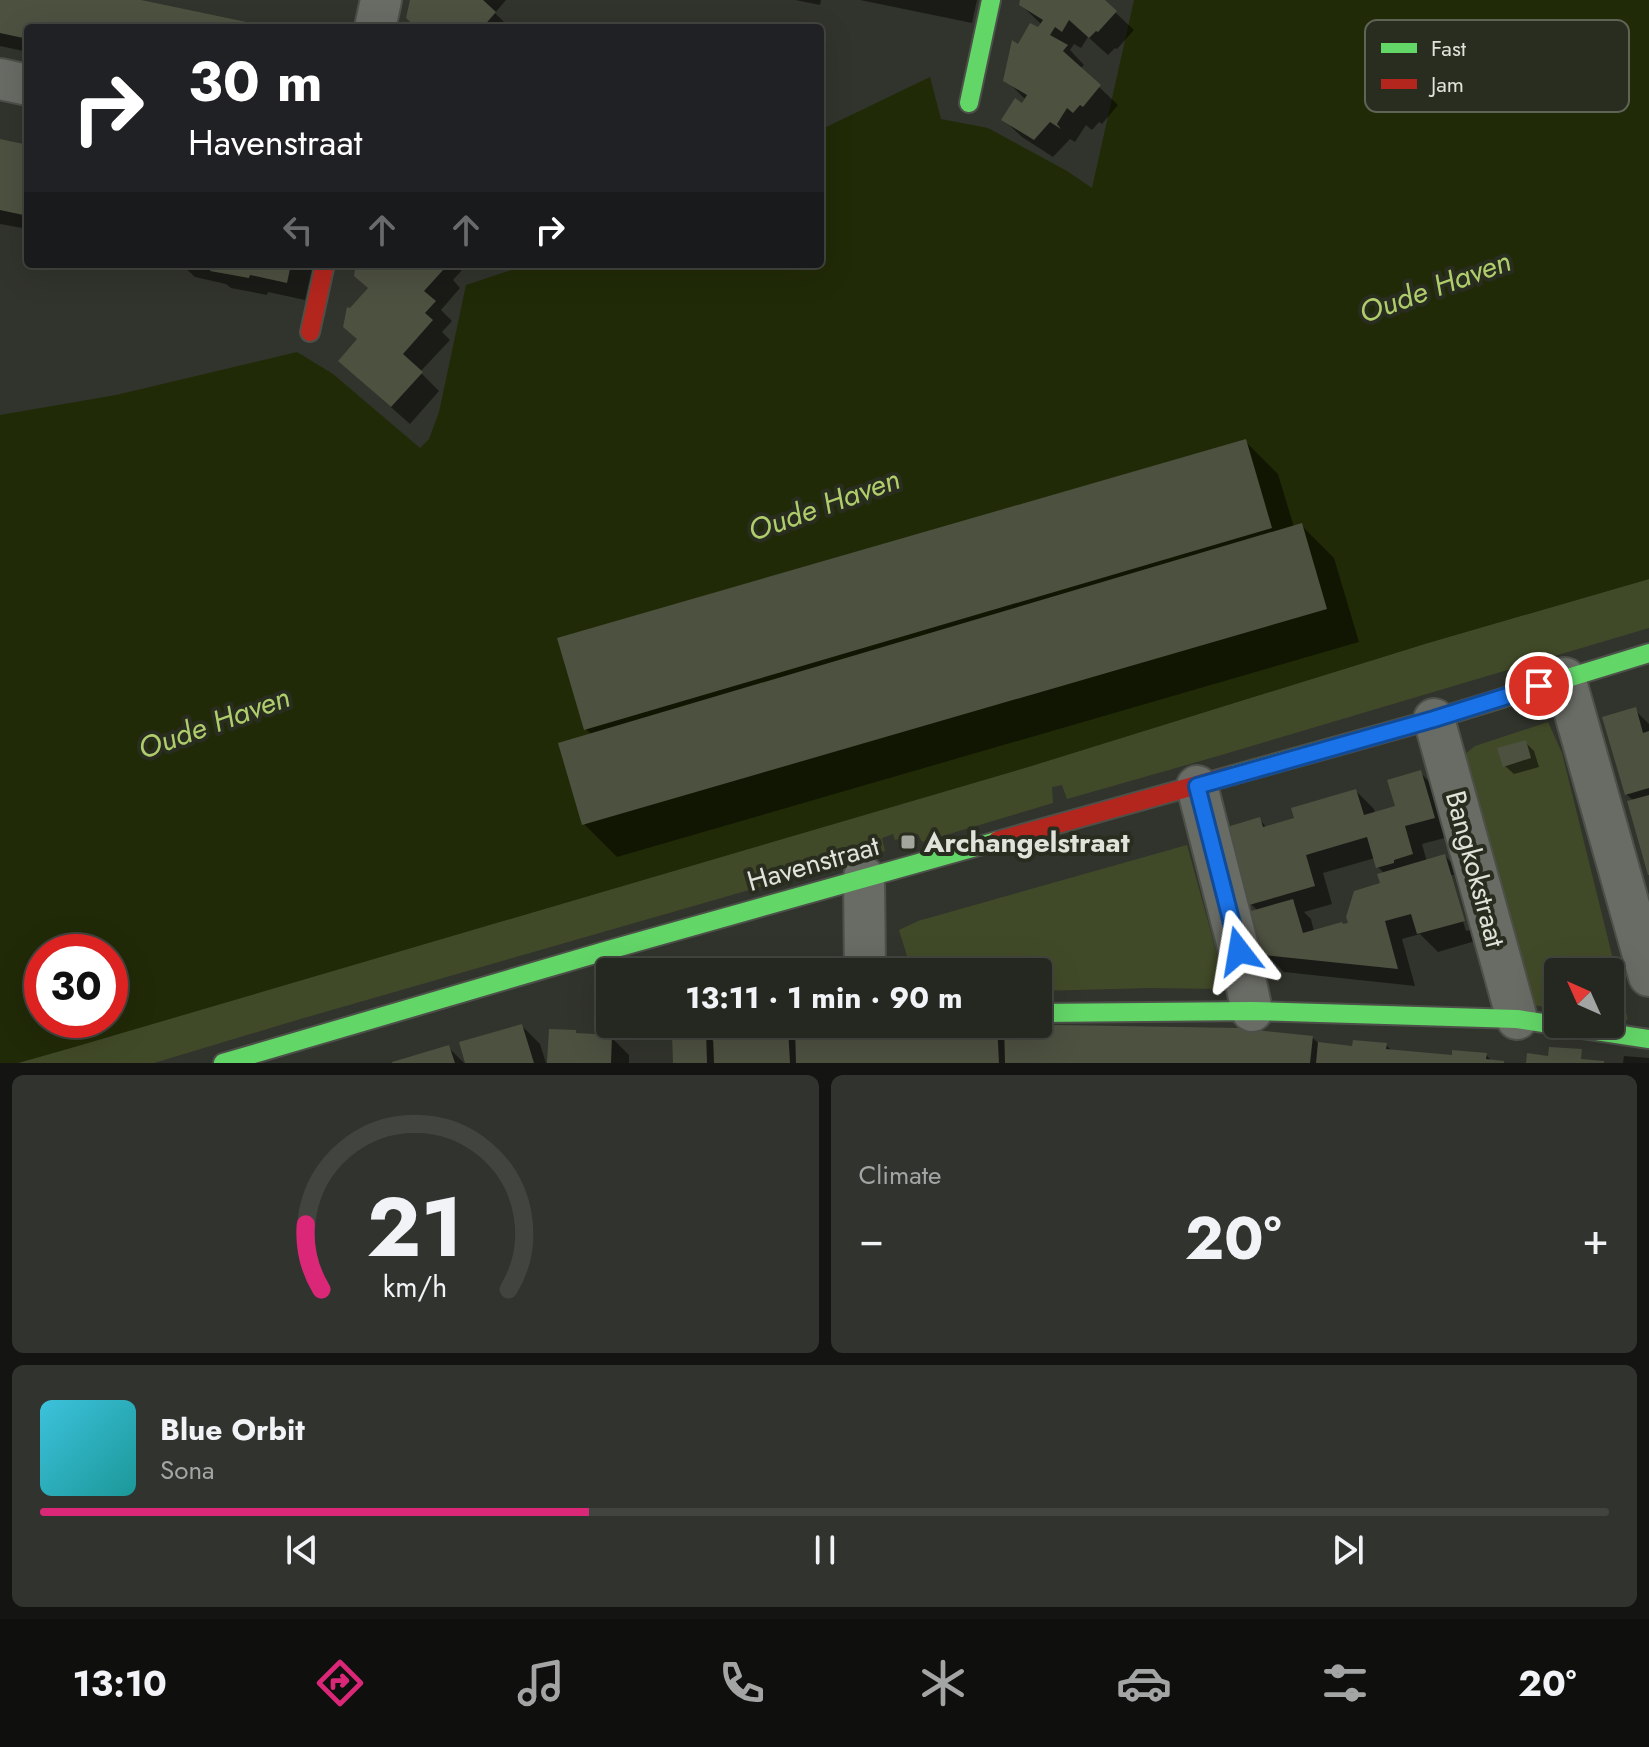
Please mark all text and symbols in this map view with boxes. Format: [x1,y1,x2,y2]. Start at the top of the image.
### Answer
legend [1365,20,1629,112]
text: Fast [1431,32,1467,64]
text: 30 m [188,41,323,122]
icon: right [56,56,160,160]
text: Jam [1428,68,1464,100]
text: Havenstraat [188,116,362,168]
icon: left [276,208,320,252]
icon: ahead [360,208,404,252]
icon: ahead [444,208,488,252]
icon: right [528,208,572,252]
water label: Oude Haven [1353,239,1517,334]
water label: Oude Haven [742,457,906,552]
pin [1505,652,1573,720]
icon: arrive [1517,664,1561,708]
water label: Oude Haven [132,675,296,770]
street label: Bangkokstraat [1435,786,1516,952]
place label: Archangelstraat [923,822,1130,863]
street label: Havenstraat [742,825,884,902]
marker: Archangelstraat [899,833,917,851]
position arrow [1197,909,1281,993]
speed limit sign: 30 [24,934,128,1038]
north arrow [1544,958,1624,1038]
map controls [1544,958,1624,1038]
text: 13:11 · 1 min · 90 m [685,976,963,1019]
text: Climate [859,1156,941,1194]
text: 21 [367,1167,464,1287]
text: 20° [1185,1195,1282,1282]
text: − [859,1207,884,1271]
text: + [1582,1207,1609,1271]
text: km/h [383,1266,448,1308]
text: Blue Orbit [160,1408,305,1451]
text: Sona [160,1451,215,1489]
icon: previous [280,1528,324,1572]
icon: pause [803,1528,847,1572]
icon: next [1326,1528,1370,1572]
icon: directions [312,1655,368,1711]
icon: music [513,1655,569,1711]
icon: phone [714,1655,770,1711]
icon: climate [915,1655,971,1711]
icon: car [1116,1655,1172,1711]
icon: filters [1317,1655,1373,1711]
text: 13:10 [73,1657,167,1709]
text: 20° [1518,1657,1576,1709]

